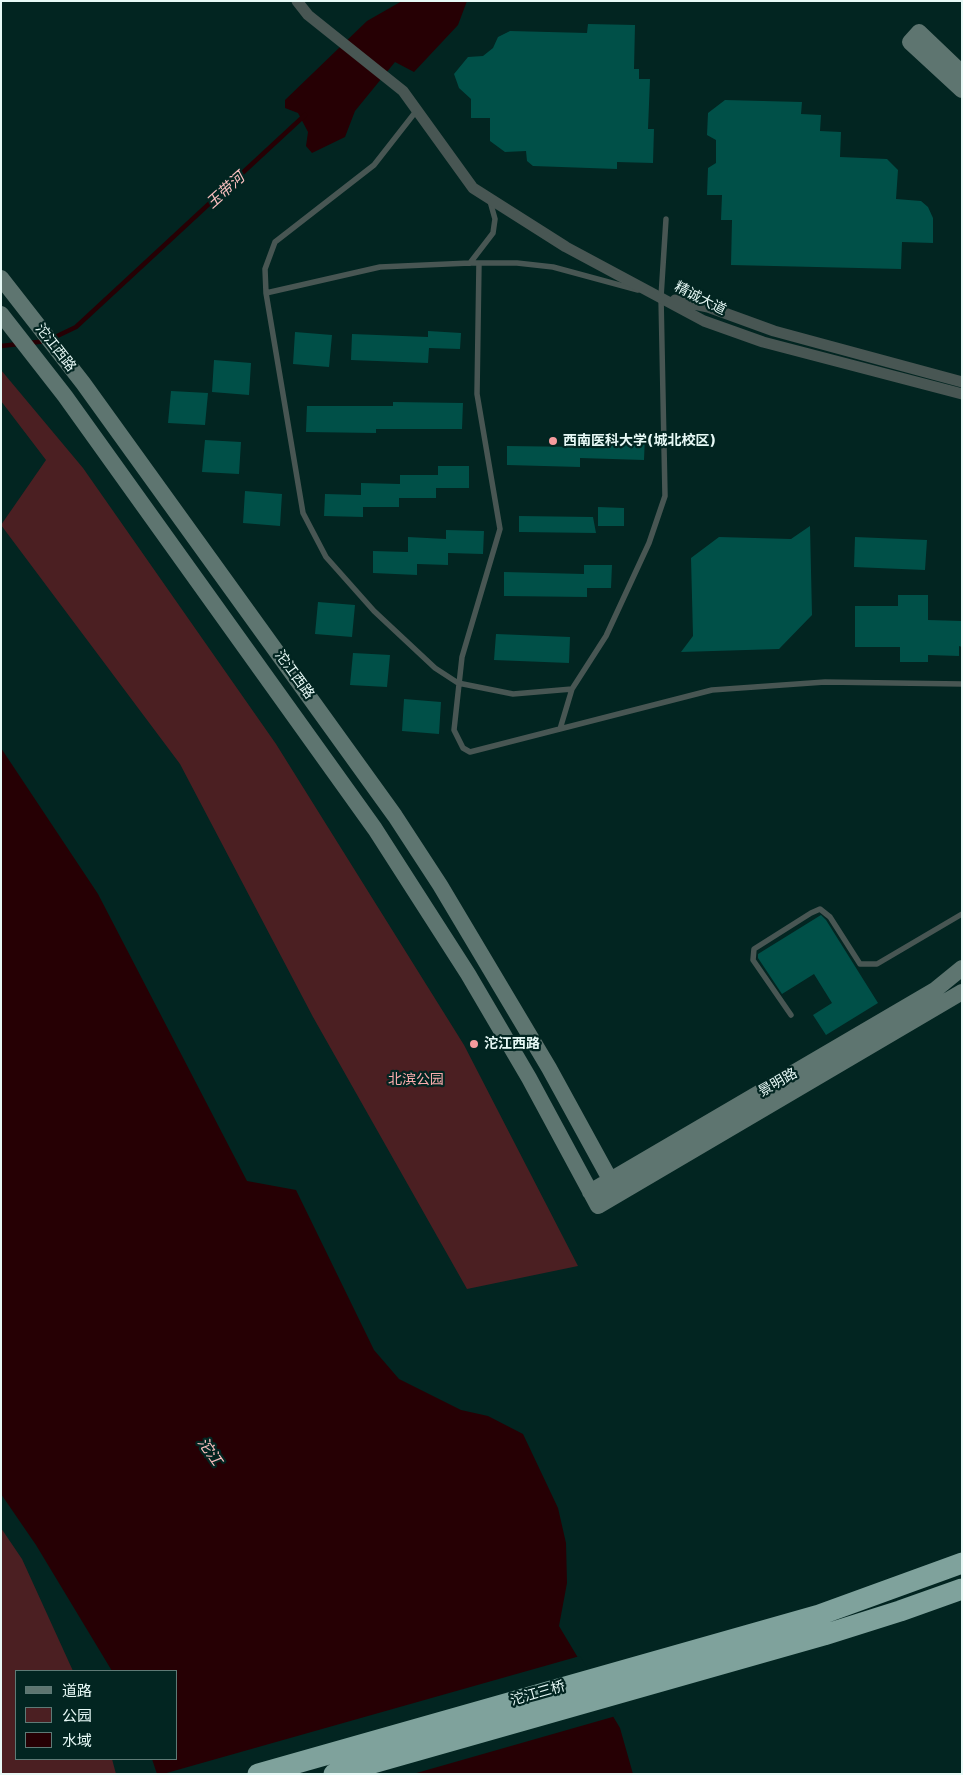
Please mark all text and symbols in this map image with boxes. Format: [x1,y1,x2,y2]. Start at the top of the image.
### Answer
water label: 玉带河 [203,169,249,213]
street label: 精诚大道 [671,279,729,319]
street label: 沱江西路 [31,321,79,375]
place label: 西南医科大学(城北校区) [563,433,716,449]
marker: 西南医科大学(城北校区) [547,435,559,447]
street label: 沱江西路 [271,647,317,703]
place label: 沱江西路 [484,1036,540,1052]
marker: 沱江西路 [468,1038,480,1050]
street label: 景明路 [756,1065,800,1101]
park label: 北滨公园 [388,1072,444,1088]
water label: 沱江 [193,1435,225,1469]
legend [15,1670,178,1760]
street label: 沱江三桥 [509,1678,567,1710]
text: 道路 [62,1682,92,1700]
text: 公园 [62,1707,92,1725]
text: 水域 [62,1732,92,1750]

